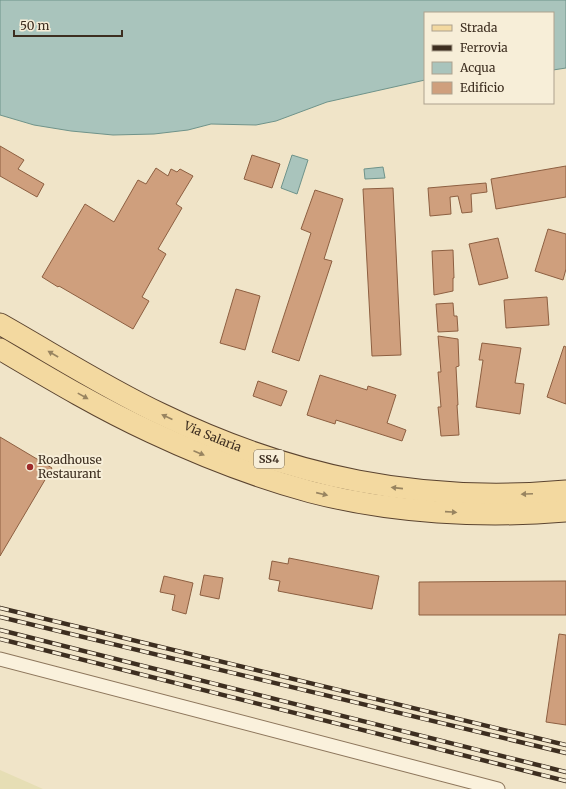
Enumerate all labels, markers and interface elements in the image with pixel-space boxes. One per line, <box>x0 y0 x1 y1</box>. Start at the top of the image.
scale bar <box>14 12 122 38</box>
legend <box>424 12 554 104</box>
text: 50 m <box>20 18 49 33</box>
text: Strada <box>460 20 498 35</box>
text: Ferrovia <box>460 40 508 55</box>
text: Acqua <box>459 60 496 75</box>
text: Edificio <box>460 80 504 95</box>
one-way arrow <box>47 351 59 358</box>
one-way arrow <box>77 392 89 399</box>
one-way arrow <box>161 414 173 420</box>
street label: Via Salaria <box>181 417 244 455</box>
road number: SS4 <box>254 450 284 468</box>
one-way arrow <box>194 451 206 457</box>
place label: Roadhouse Restaurant <box>38 452 102 481</box>
marker: Roadhouse Restaurant <box>25 462 35 472</box>
one-way arrow <box>391 484 403 491</box>
one-way arrow <box>521 490 533 497</box>
one-way arrow <box>316 492 329 498</box>
one-way arrow <box>445 508 457 515</box>

